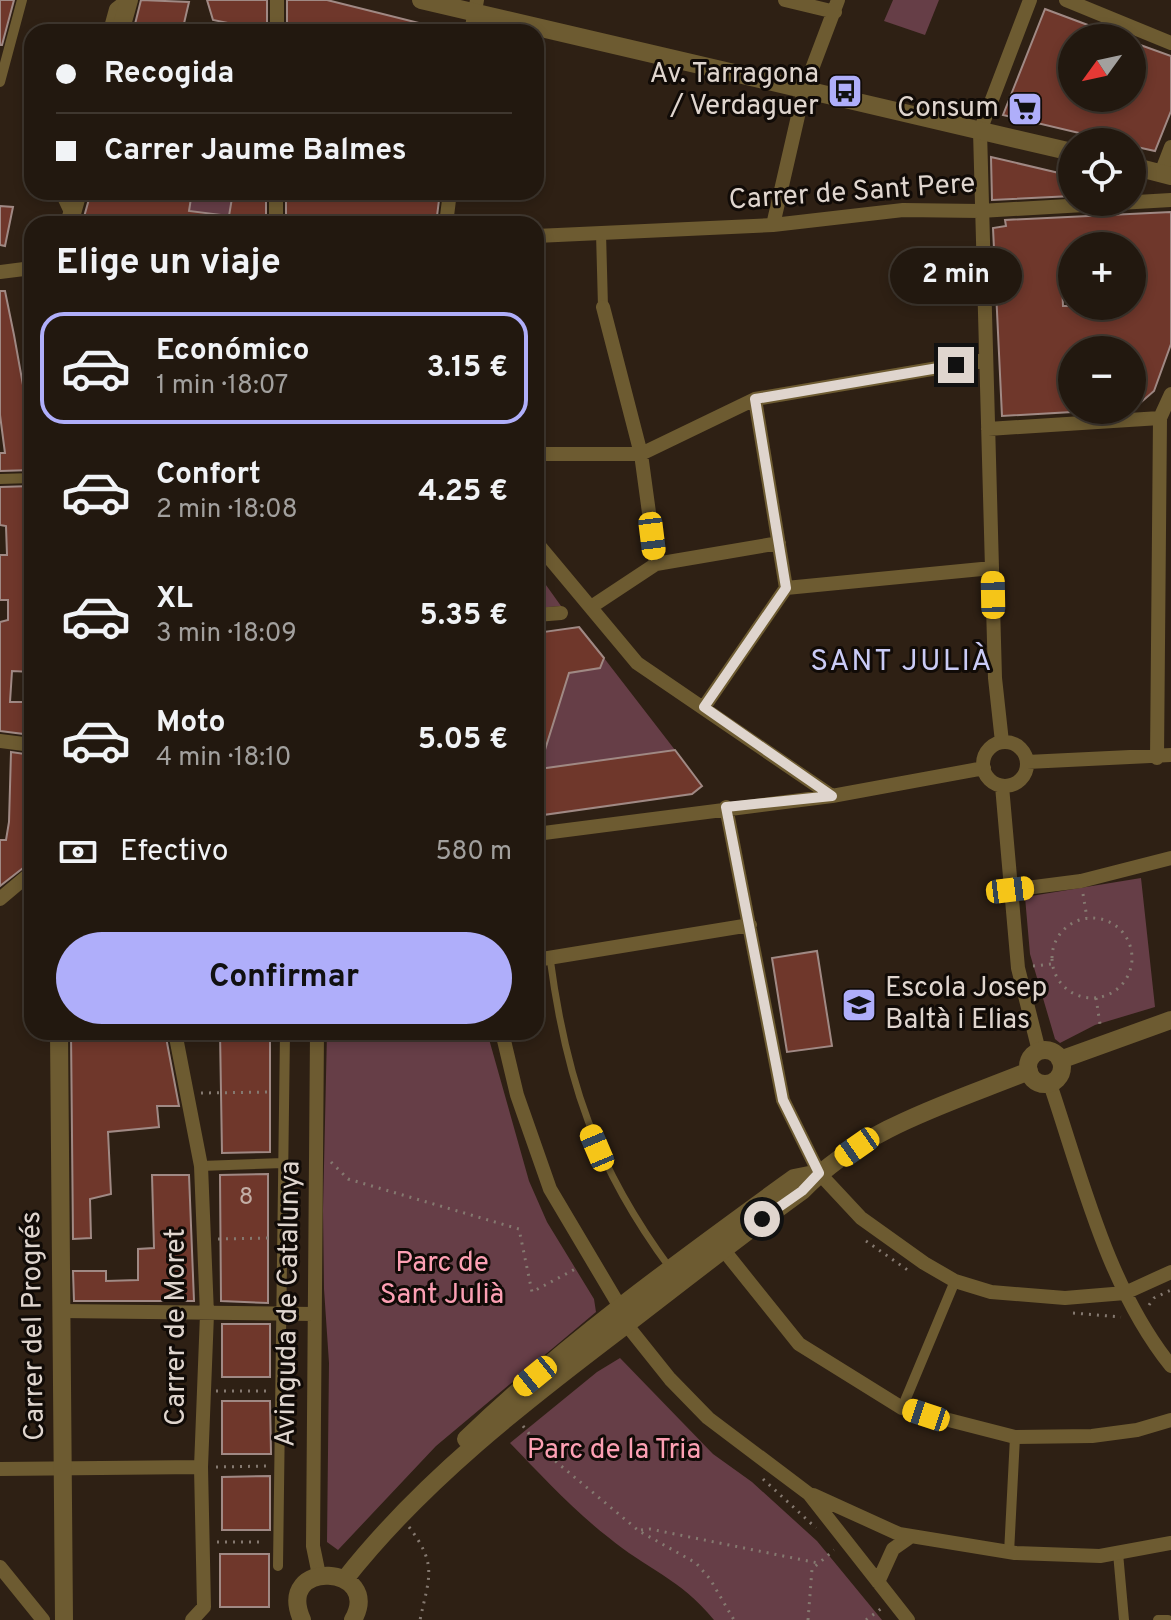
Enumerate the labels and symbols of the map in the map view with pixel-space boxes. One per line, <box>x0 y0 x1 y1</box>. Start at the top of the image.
north arrow <box>1058 24 1146 112</box>
place label: Av. Tarragona / Verdaguer <box>650 57 819 125</box>
bus stop icon: Av. Tarragona / Verdaguer <box>826 72 864 110</box>
supermarket icon: Consum <box>1006 90 1044 128</box>
place label: Consum <box>897 91 999 127</box>
street label: Carrer de Sant Pere <box>728 166 976 220</box>
callout: 2 min <box>890 249 1022 305</box>
route end <box>938 347 974 383</box>
car <box>637 511 667 561</box>
car <box>981 571 1005 619</box>
district label: SANT JULIÀ <box>810 642 994 681</box>
car <box>985 875 1035 905</box>
place label: Escola Josep Baltà i Elias <box>885 971 1047 1039</box>
school or university icon: Escola Josep Baltà i Elias <box>840 986 878 1024</box>
car <box>577 1121 617 1175</box>
car <box>830 1123 884 1171</box>
street label: Avinguda de Catalunya <box>269 1160 309 1448</box>
house number: 8 <box>239 1183 253 1213</box>
route start <box>744 1201 780 1237</box>
street label: Carrer del Progrés <box>14 1211 54 1441</box>
street label: Carrer de Moret <box>159 1228 195 1426</box>
park label: Parc de Sant Julià <box>380 1246 504 1314</box>
car <box>509 1352 561 1400</box>
car <box>899 1396 953 1434</box>
park label: Parc de la Tria <box>527 1433 701 1469</box>

